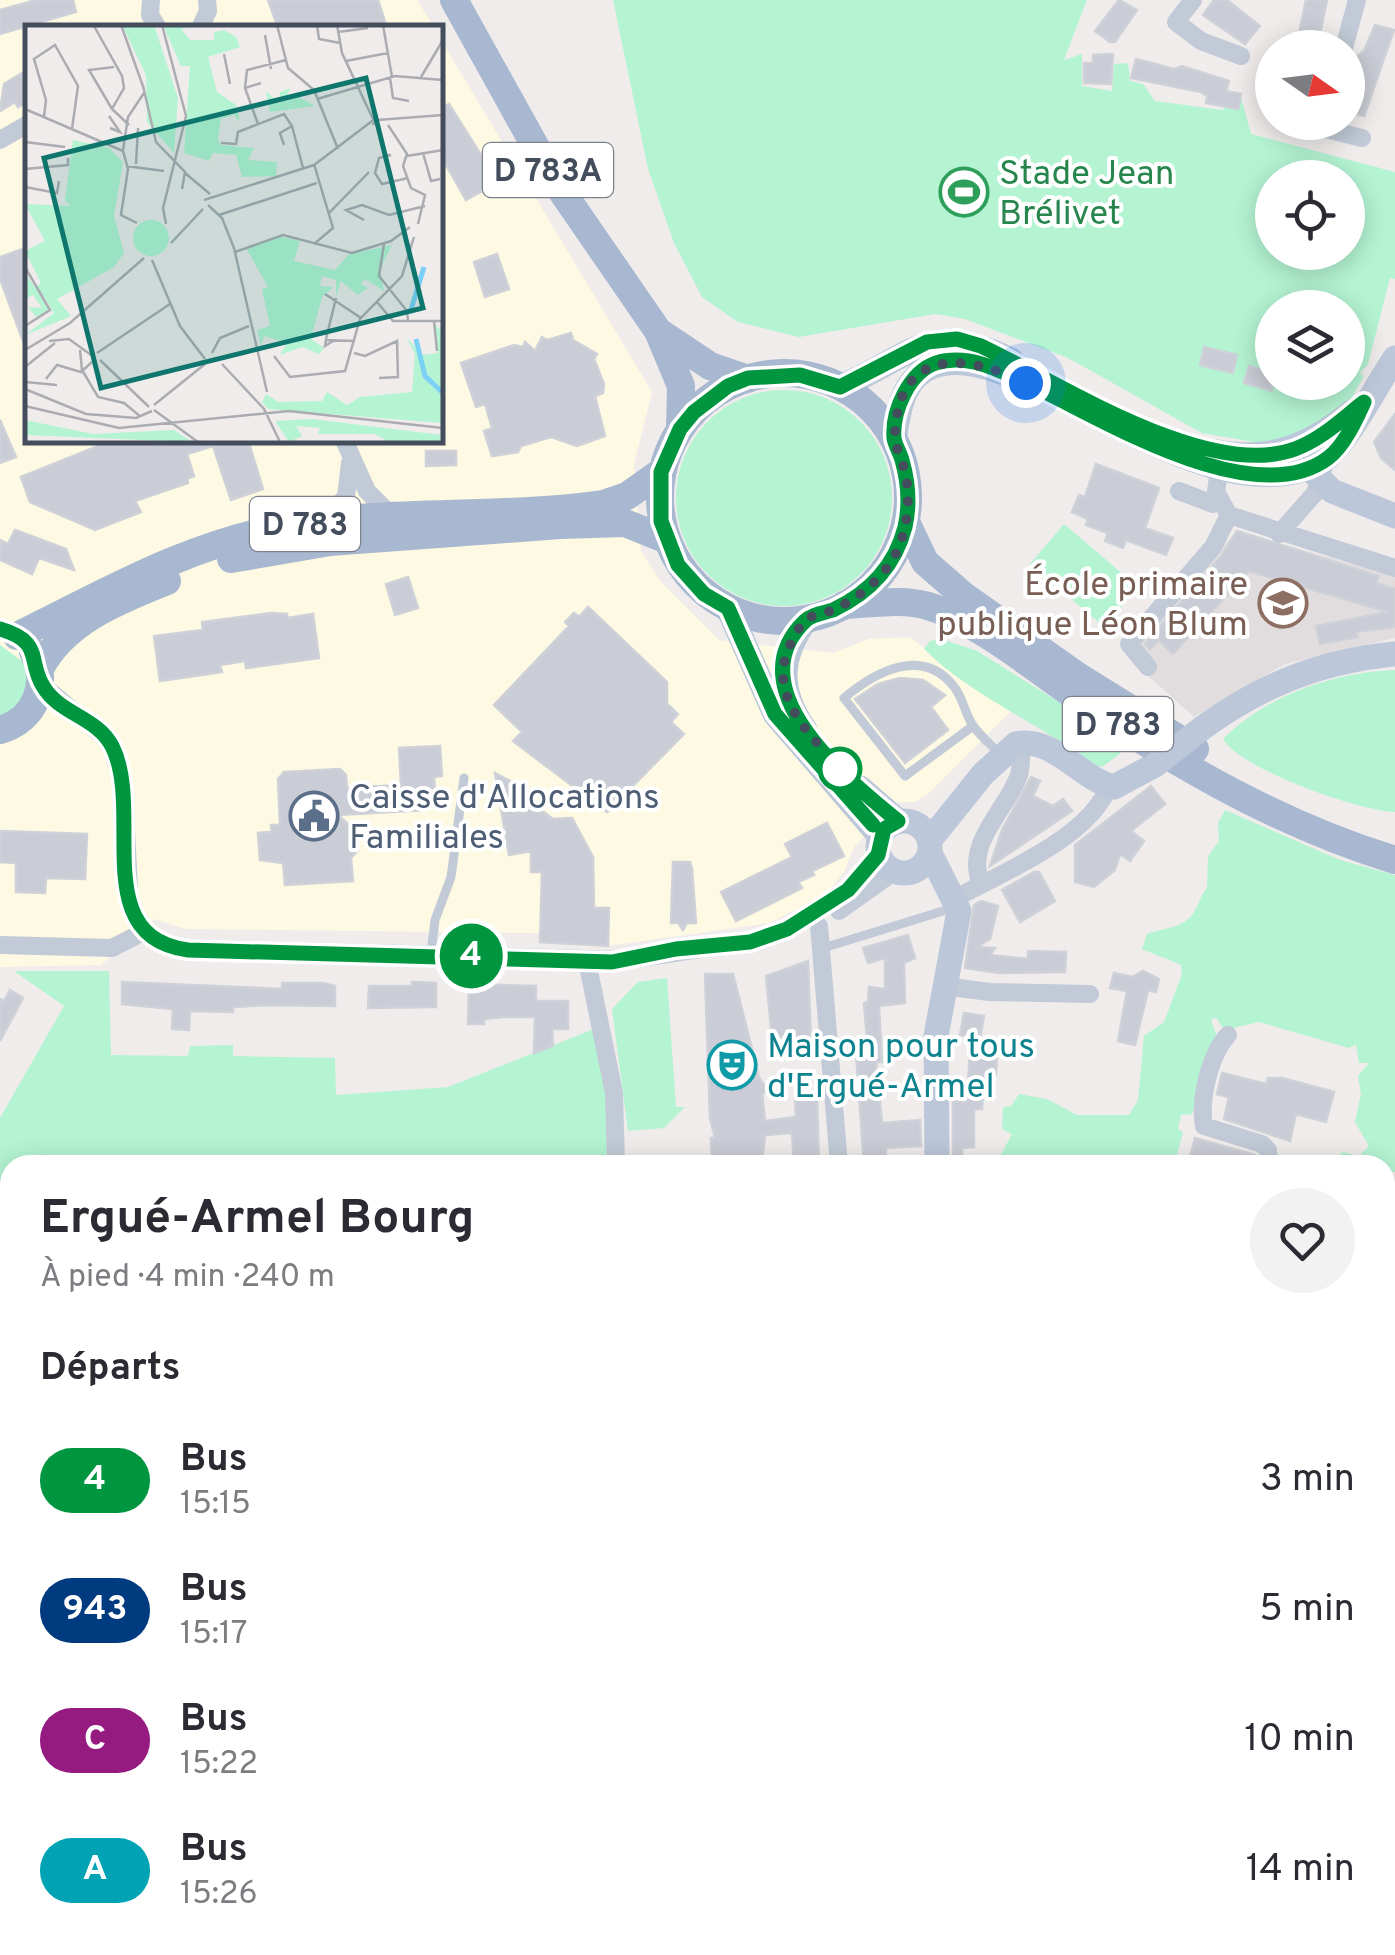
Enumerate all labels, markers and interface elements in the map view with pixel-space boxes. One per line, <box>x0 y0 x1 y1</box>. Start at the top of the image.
inset map <box>25 25 442 442</box>
north arrow <box>1255 30 1365 140</box>
map controls <box>1255 30 1365 400</box>
road number: D 783A <box>483 143 613 197</box>
place label: Stade Jean Brélivet <box>999 153 1175 237</box>
button: locate <box>1255 160 1365 270</box>
sports icon: Stade Jean Brélivet <box>938 166 990 218</box>
button: layers <box>1255 290 1365 400</box>
your location <box>1001 358 1051 408</box>
road number: D 783 <box>250 497 360 551</box>
place label: École primaire publique Léon Blum <box>937 563 1248 648</box>
school or university icon: École primaire publique Léon Blum <box>1257 577 1309 629</box>
road number: D 783 <box>1063 697 1173 751</box>
unlabelled marker <box>819 748 861 790</box>
place label: Caisse d'Allocations Familiales <box>349 777 660 861</box>
public building icon: Caisse d'Allocations Familiales <box>288 790 340 842</box>
line badge: 4 <box>438 924 504 988</box>
text: 4 <box>460 934 482 978</box>
place label: Maison pour tous d'Ergué-Armel <box>767 1026 1035 1110</box>
theatre icon: Maison pour tous d'Ergué-Armel <box>706 1039 758 1091</box>
button: heart <box>1250 1188 1355 1293</box>
text: Ergué-Armel Bourg <box>40 1190 474 1250</box>
text: À pied · 4 min · 240 m <box>40 1258 335 1298</box>
text: Départs <box>40 1345 180 1394</box>
text: Bus <box>180 1436 247 1485</box>
text: 3 min <box>1260 1456 1355 1505</box>
text: 4 <box>84 1458 106 1502</box>
text: 15:15 <box>180 1485 251 1525</box>
text: Bus <box>180 1566 247 1615</box>
text: 5 min <box>1259 1586 1355 1635</box>
text: 943 <box>63 1588 127 1632</box>
text: 15:17 <box>180 1615 248 1655</box>
text: Bus <box>180 1696 247 1745</box>
text: 10 min <box>1244 1716 1355 1765</box>
text: C <box>84 1718 106 1762</box>
text: 15:22 <box>180 1745 258 1785</box>
text: Bus <box>180 1826 247 1875</box>
text: 14 min <box>1246 1846 1355 1895</box>
text: A <box>82 1848 108 1892</box>
text: 15:26 <box>180 1875 258 1915</box>

